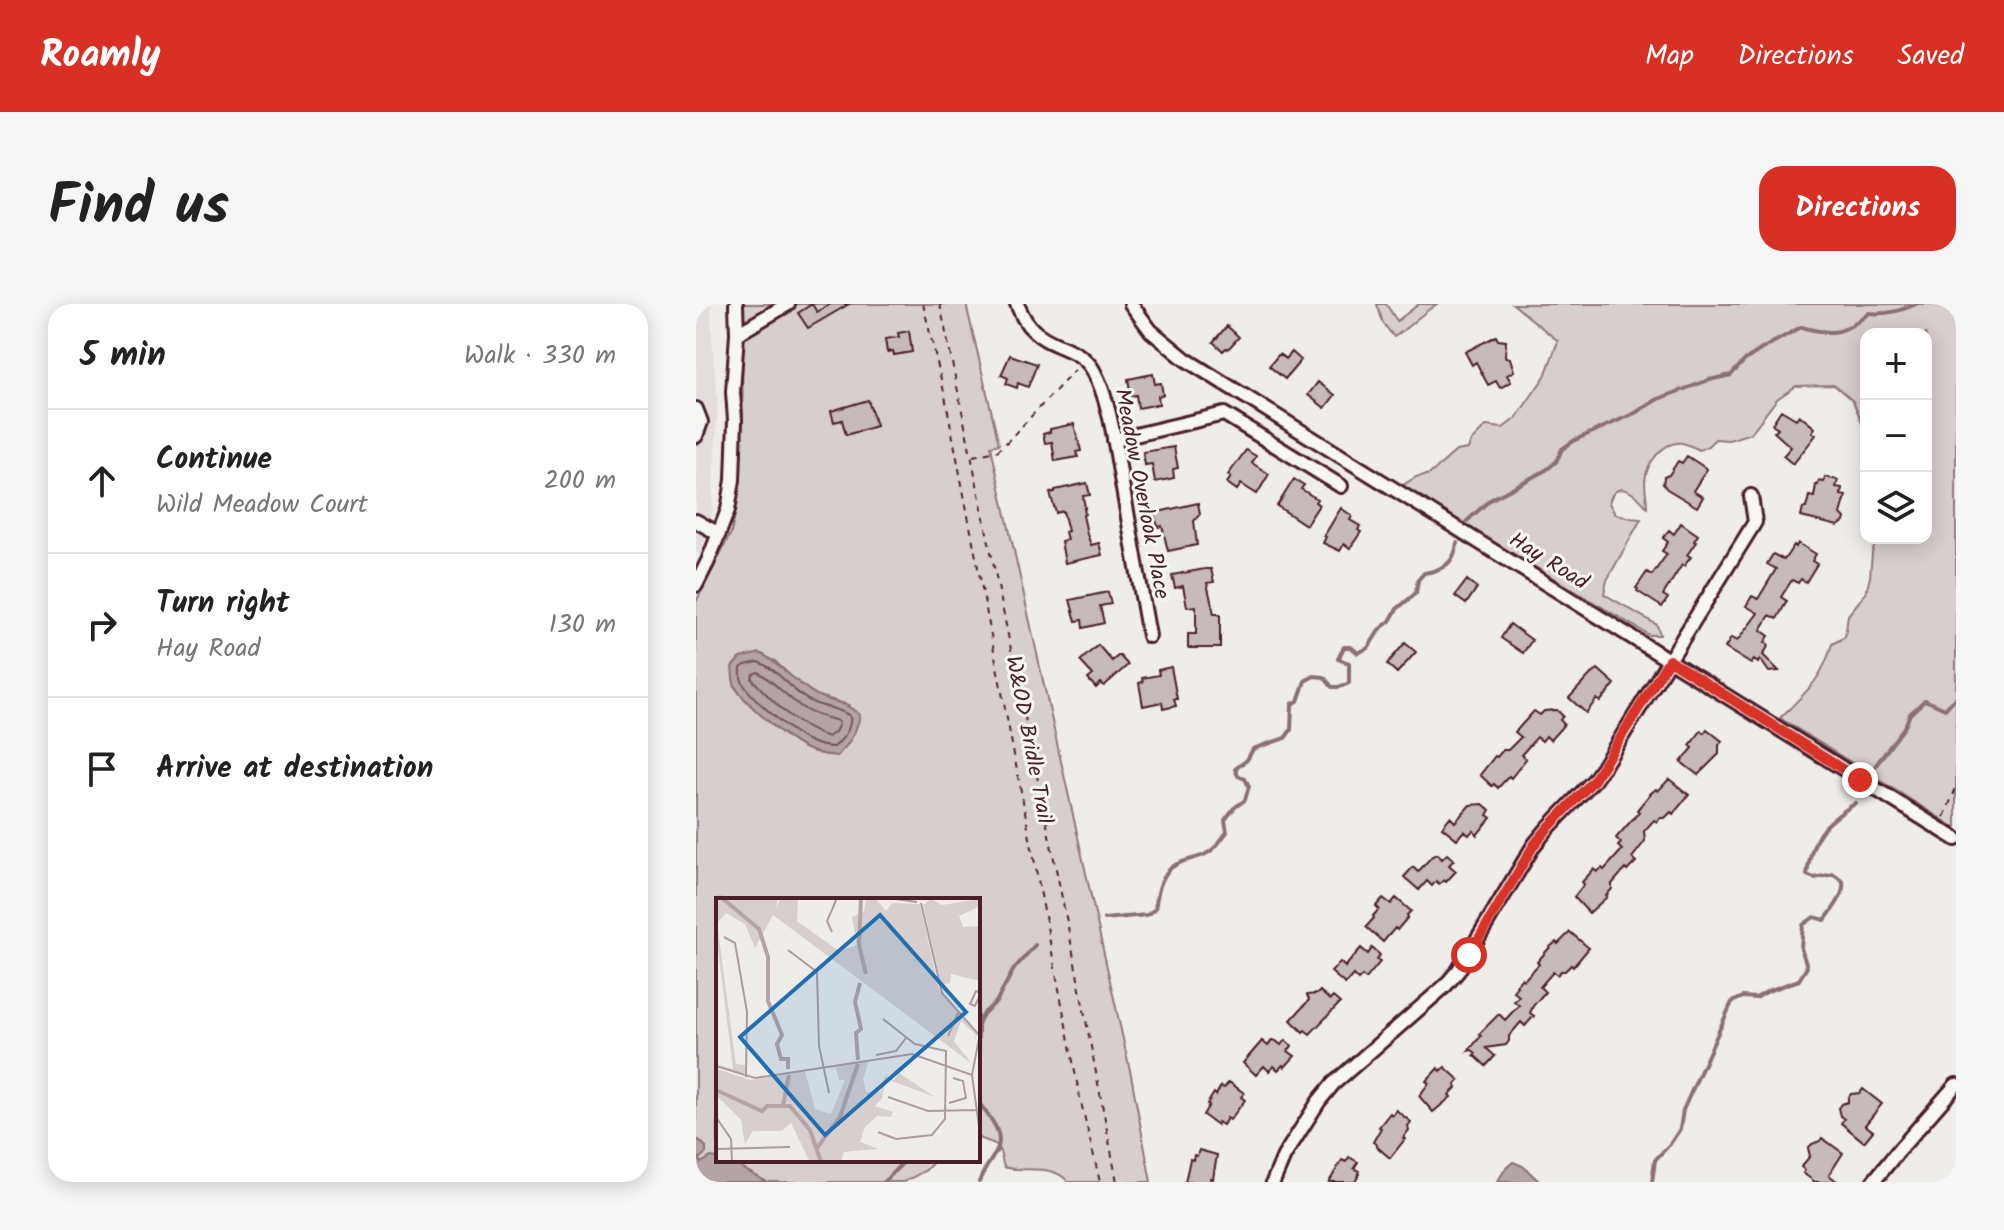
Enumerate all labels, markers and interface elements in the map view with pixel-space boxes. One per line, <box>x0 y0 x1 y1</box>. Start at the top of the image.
text: Roamly <box>40 26 161 86</box>
text: Map <box>1645 34 1694 79</box>
text: Directions <box>1738 34 1854 79</box>
text: Saved <box>1898 34 1964 79</box>
text: Find us <box>48 163 229 253</box>
button: Directions <box>1759 166 1956 251</box>
map controls <box>1860 328 1932 544</box>
button: + <box>1860 328 1932 400</box>
text: 5 min <box>80 329 166 383</box>
text: Walk · 330 m <box>464 335 616 377</box>
street label: Meadow Overlook Place <box>1103 386 1179 602</box>
button: − <box>1860 400 1932 472</box>
text: Continue <box>156 436 272 484</box>
icon: ahead <box>80 459 124 503</box>
text: 200 m <box>544 460 616 502</box>
button: layers <box>1860 472 1932 544</box>
text: Wild Meadow Court <box>156 484 368 526</box>
street label: Hay Road <box>1501 524 1596 601</box>
text: Turn right <box>156 580 289 628</box>
icon: right <box>80 603 124 647</box>
text: 130 m <box>549 604 616 646</box>
text: Hay Road <box>156 628 260 670</box>
street label: W&OD Bridle Trail <box>995 653 1062 828</box>
text: Arrive at destination <box>156 745 433 793</box>
icon: arrive <box>80 747 124 791</box>
route end <box>1842 762 1878 798</box>
inset map <box>716 898 980 1162</box>
route start <box>1451 937 1487 973</box>

